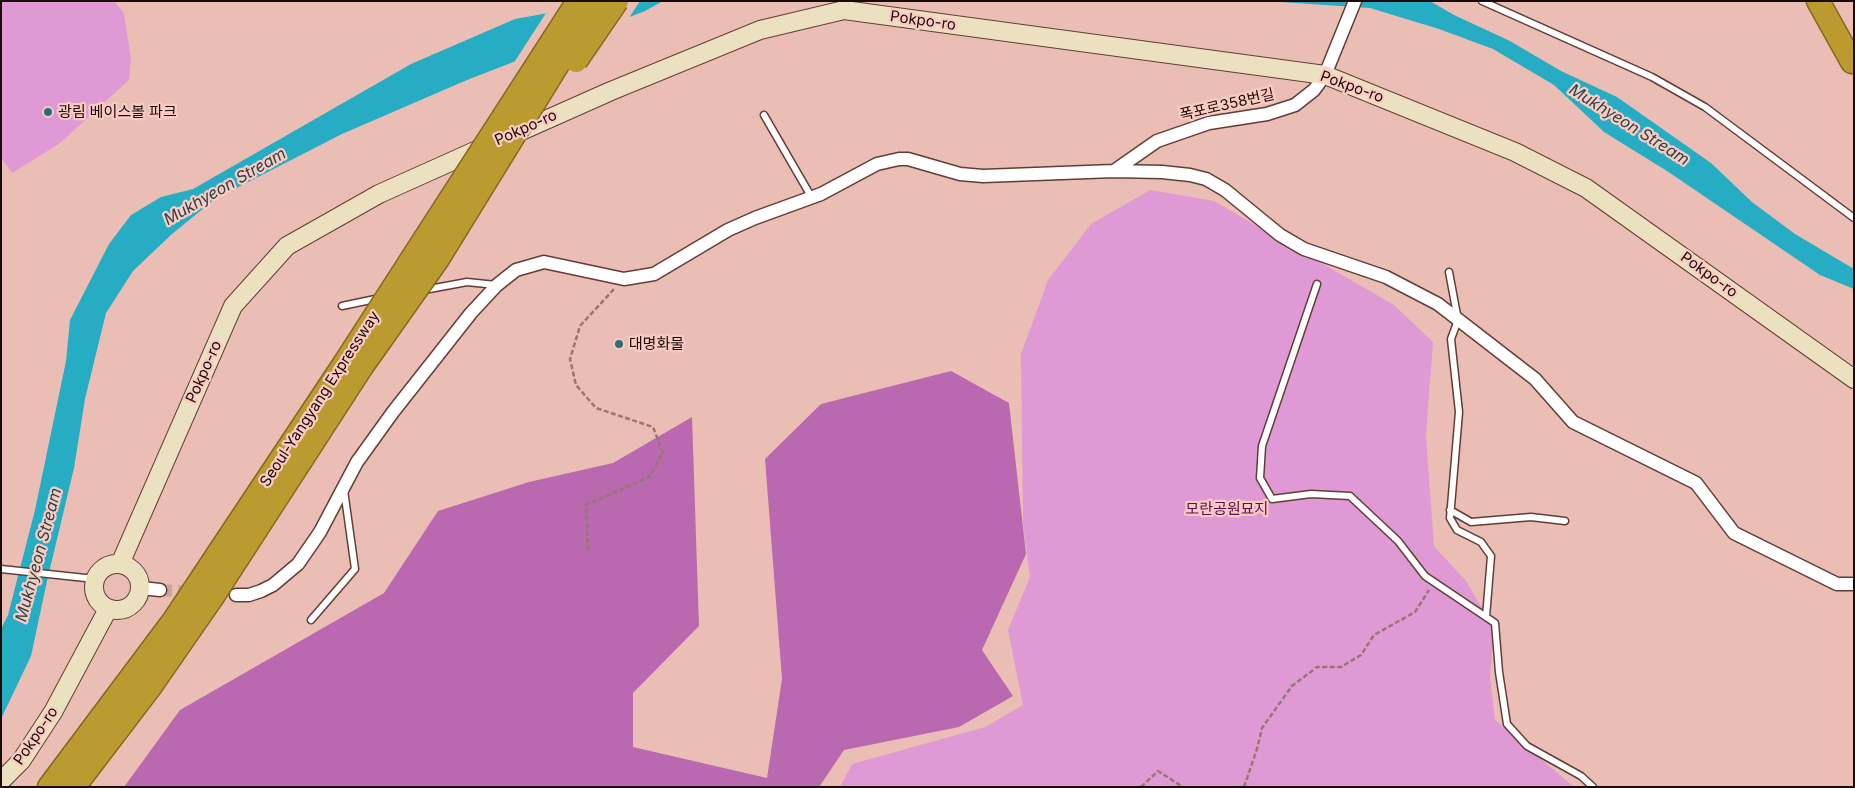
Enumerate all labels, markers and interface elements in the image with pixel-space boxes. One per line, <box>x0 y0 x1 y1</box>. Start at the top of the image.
street label: Pokpo-ro <box>889 7 957 35</box>
street label: Pokpo-ro <box>1318 67 1386 107</box>
water label: Mukhyeon Stream <box>1566 80 1692 170</box>
street label: 폭포로358번길 <box>1178 85 1276 125</box>
place label: 광림 베이스볼 파크 <box>58 103 177 121</box>
marker: 광림 베이스볼 파크 <box>42 106 54 118</box>
street label: Pokpo-ro <box>492 106 560 150</box>
water label: Mukhyeon Stream <box>161 144 289 230</box>
street label: Pokpo-ro <box>1677 248 1741 302</box>
street label: Seoul-Yangyang Expressway <box>256 308 384 490</box>
place label: 대명화물 <box>629 335 684 353</box>
street label: Pokpo-ro <box>182 338 226 406</box>
marker: 대명화물 <box>613 338 625 350</box>
water label: Mukhyeon Stream <box>12 486 66 624</box>
park label: 모란공원묘지 <box>1186 500 1268 518</box>
street label: Pokpo-ro <box>10 704 62 768</box>

